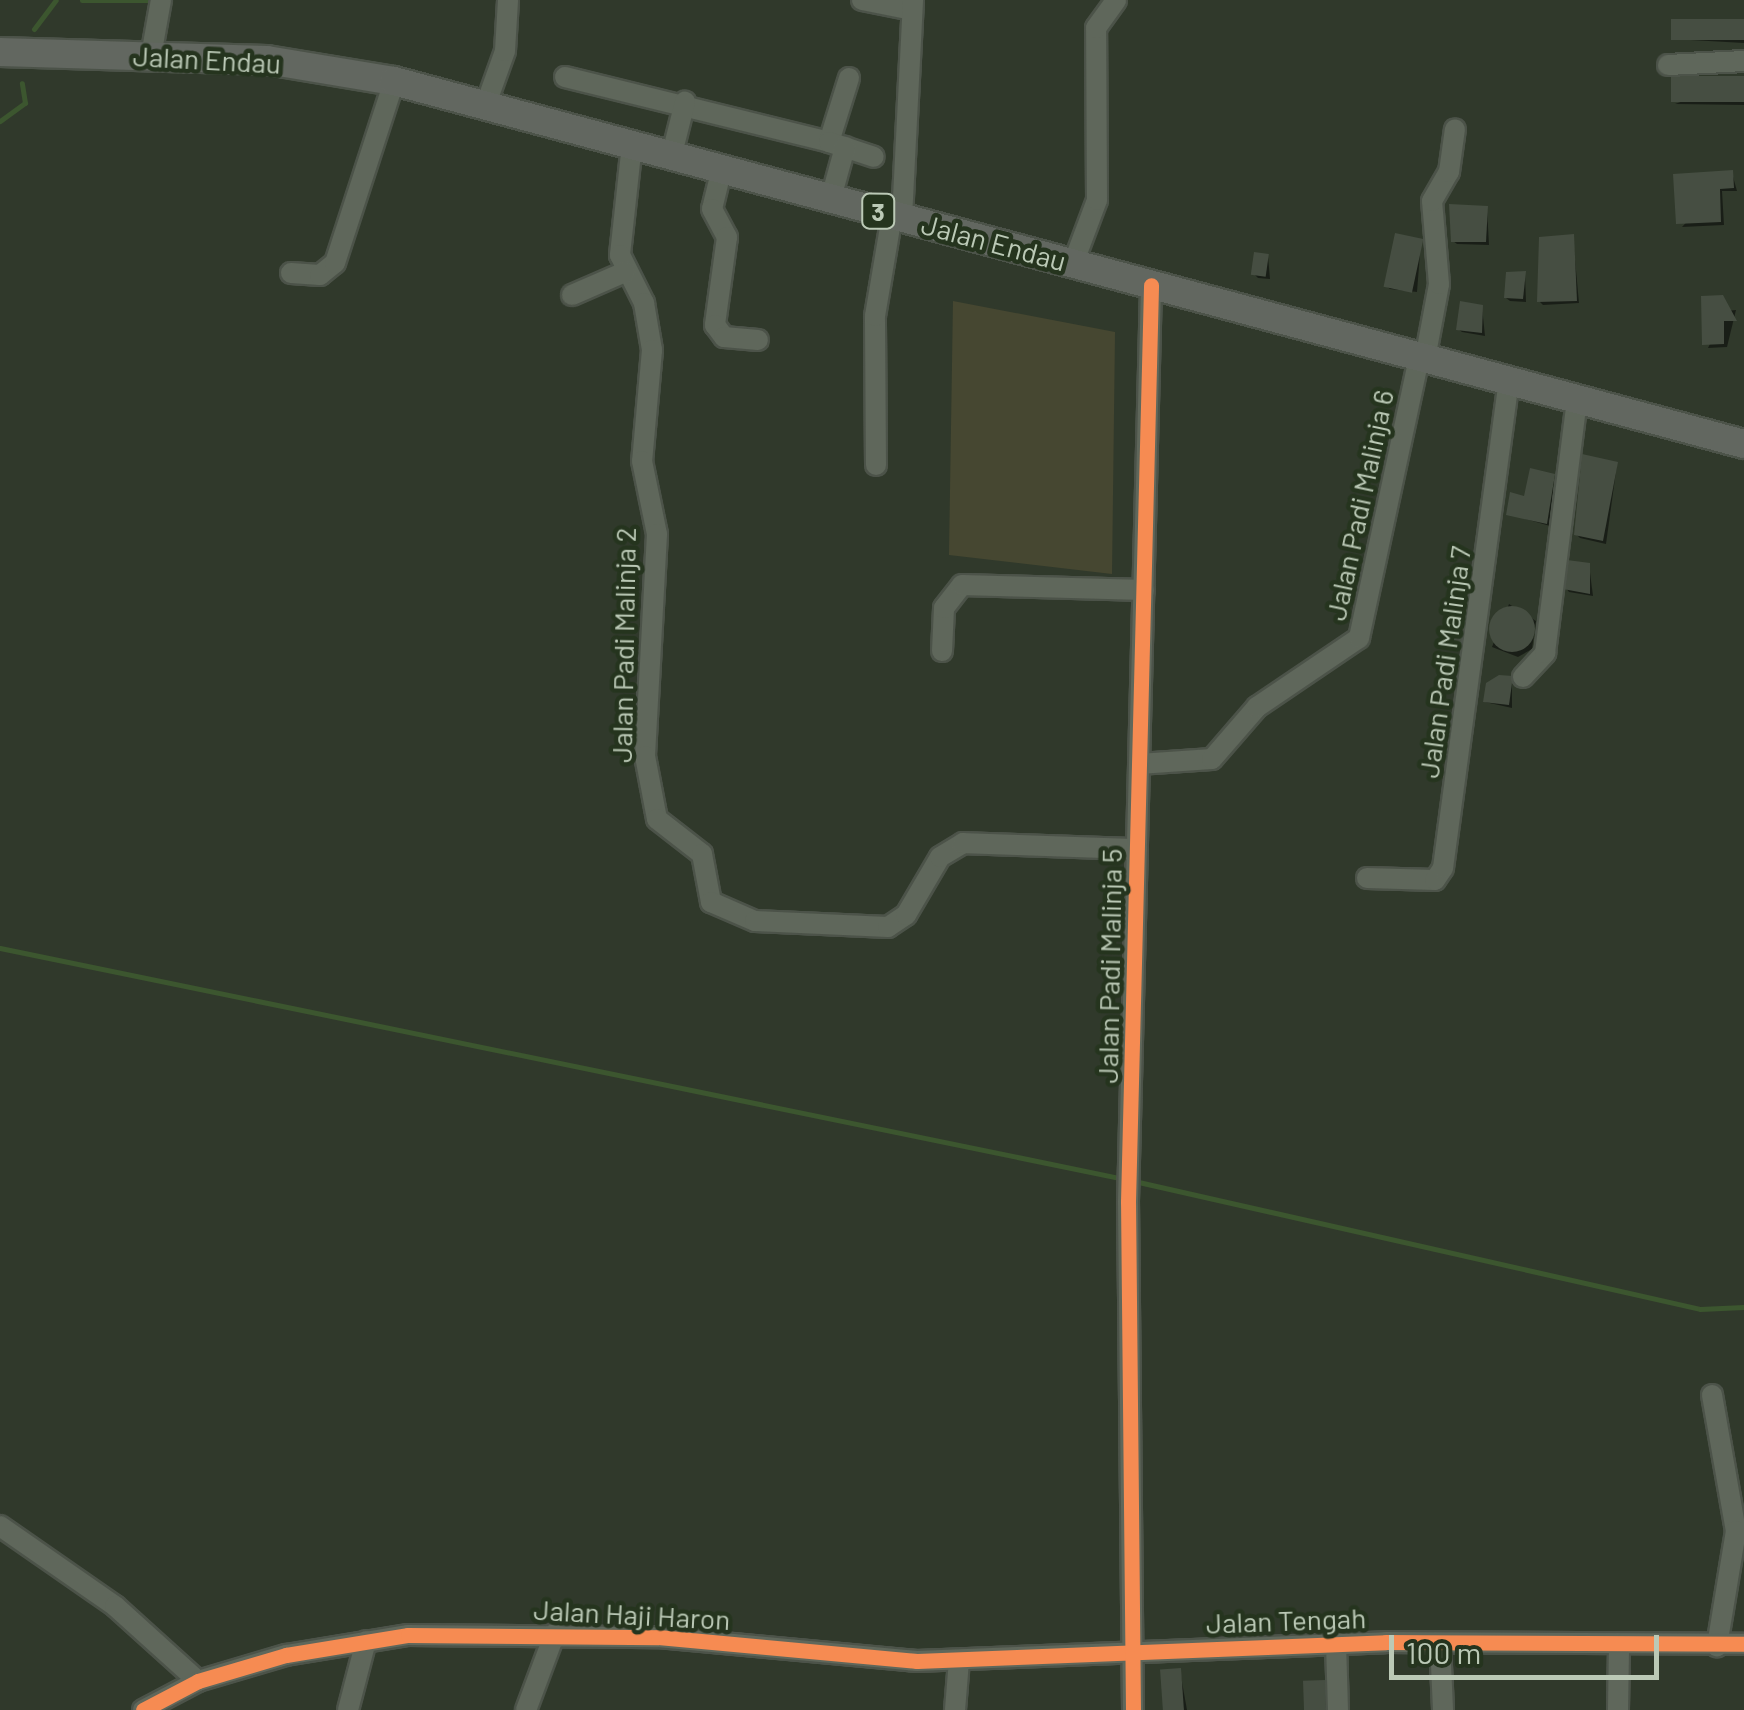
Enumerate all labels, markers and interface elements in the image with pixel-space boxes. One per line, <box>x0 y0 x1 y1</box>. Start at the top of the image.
street label: Jalan Endau <box>132 38 282 80</box>
road number: 3 <box>860 191 896 231</box>
street label: Jalan Endau <box>918 207 1070 277</box>
street label: Jalan Padi Malinja 6 <box>1318 387 1400 623</box>
street label: Jalan Padi Malinja 2 <box>604 527 642 763</box>
street label: Jalan Padi Malinja 7 <box>1411 544 1477 780</box>
street label: Jalan Padi Malinja 5 <box>1090 848 1128 1084</box>
street label: Jalan Haji Haron <box>533 1592 731 1636</box>
street label: Jalan Tengah <box>1205 1600 1367 1640</box>
scale bar <box>1394 1615 1664 1677</box>
text: 100 m <box>1406 1634 1481 1670</box>

